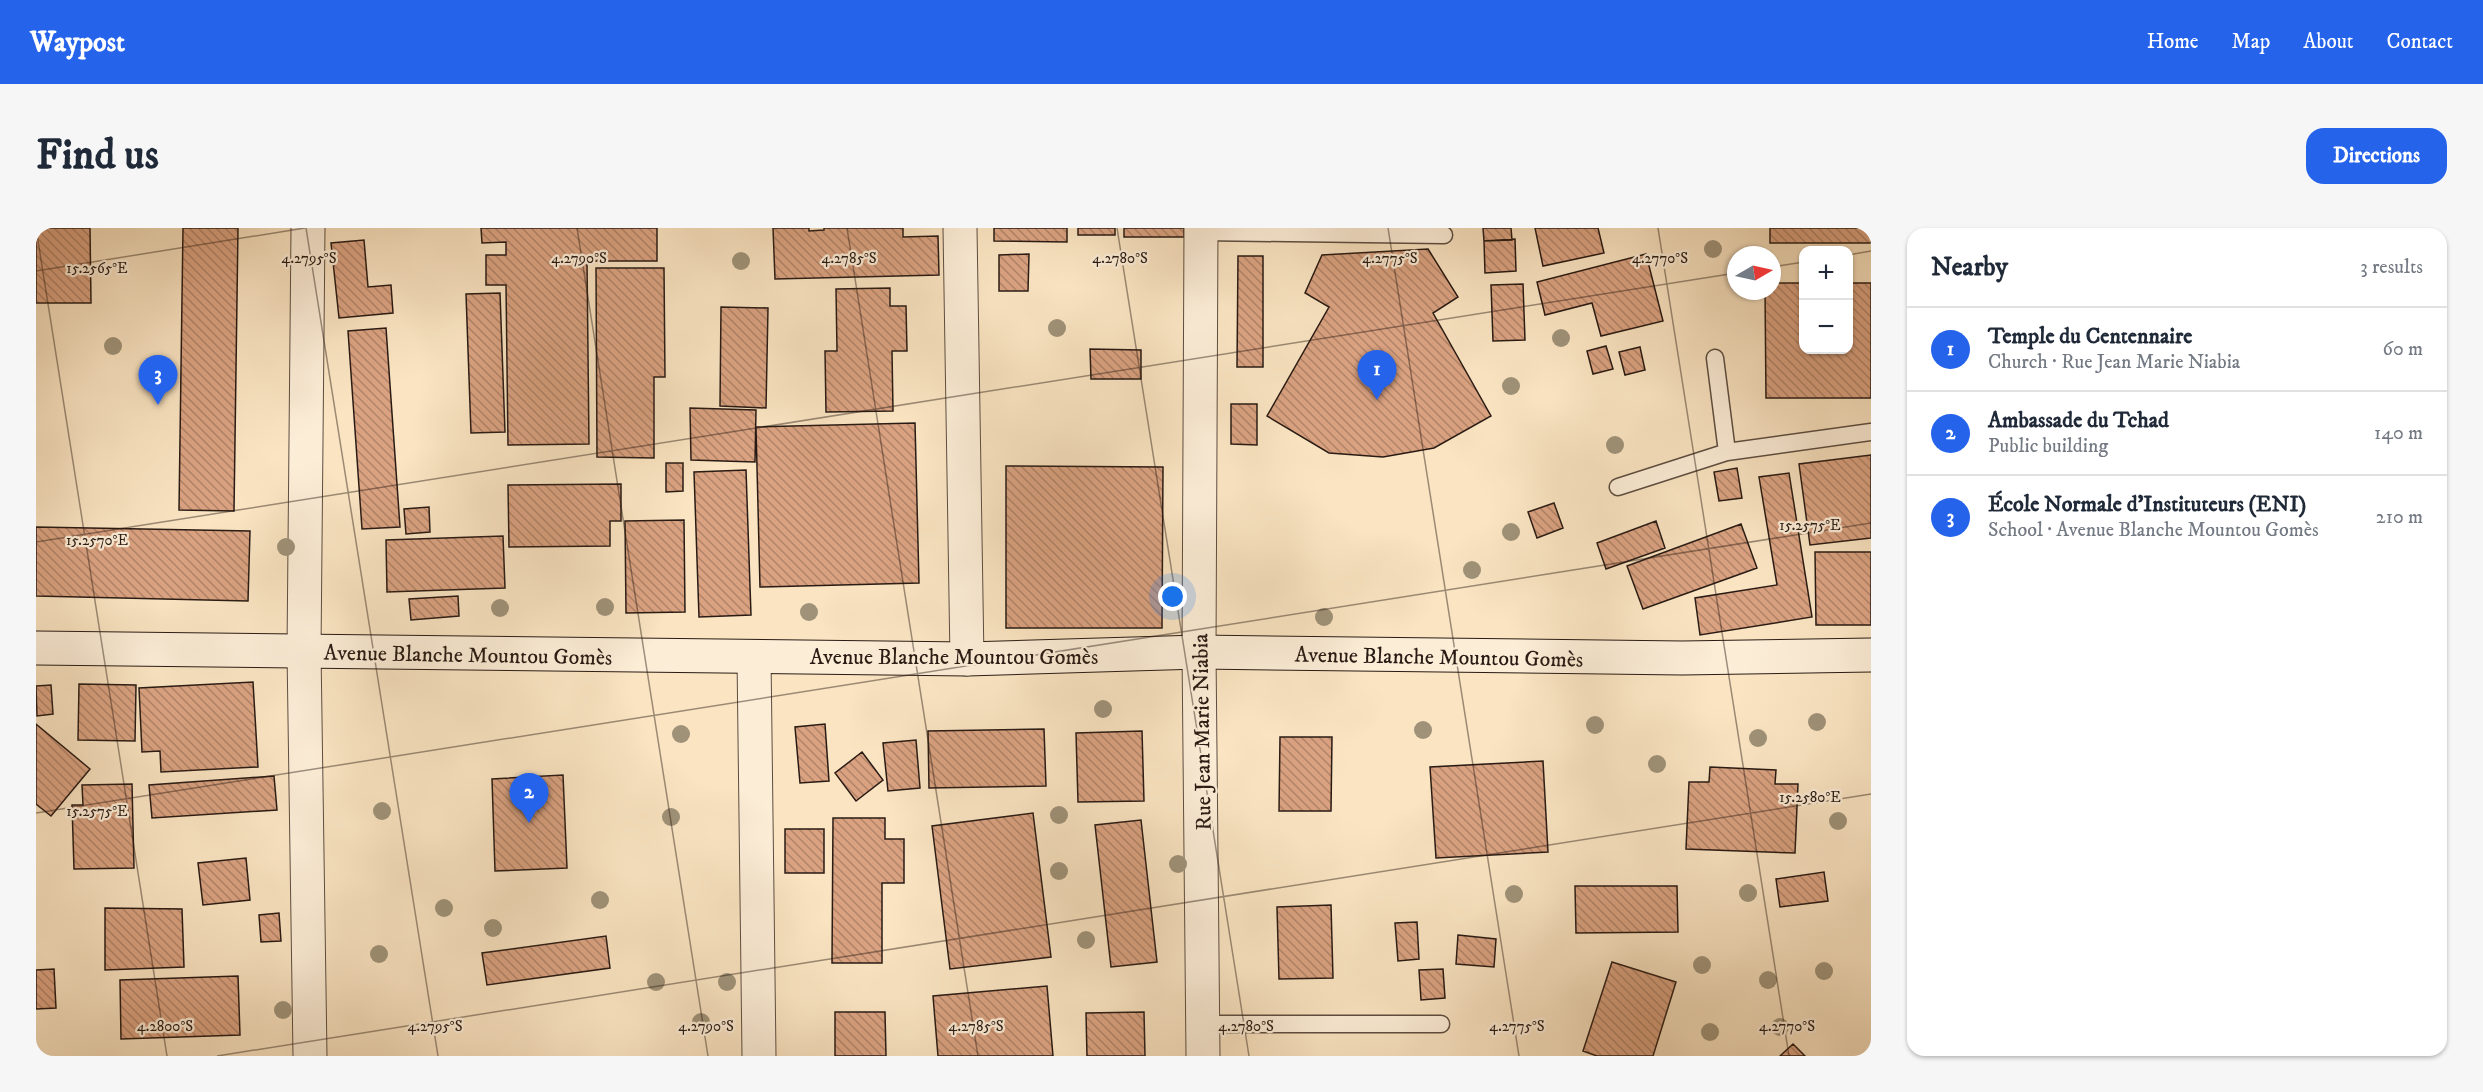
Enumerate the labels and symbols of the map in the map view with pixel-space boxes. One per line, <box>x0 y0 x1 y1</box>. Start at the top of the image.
north arrow <box>1727 246 1781 300</box>
text: 4.2795°S <box>281 249 337 268</box>
text: 4.2790°S <box>551 249 607 268</box>
text: 4.2785°S <box>821 249 877 268</box>
text: 4.2780°S <box>1092 249 1148 268</box>
text: 4.2775°S <box>1362 249 1418 268</box>
text: 4.2770°S <box>1632 249 1688 268</box>
text: 15.2565°E <box>66 259 128 278</box>
pin: 1 <box>1358 350 1396 400</box>
pin: 3 <box>138 356 178 405</box>
text: 15.2575°E <box>1779 516 1841 535</box>
text: 15.2570°E <box>66 531 128 550</box>
your location <box>1158 582 1187 611</box>
street label: Rue Jean Marie Niabia <box>1187 633 1218 831</box>
street label: Avenue Blanche Mountou Gomès <box>323 639 613 672</box>
street label: Avenue Blanche Mountou Gomès <box>1294 641 1584 674</box>
street label: Avenue Blanche Mountou Gomès <box>810 644 1098 671</box>
pin: 2 <box>510 774 548 823</box>
text: 15.2580°E <box>1779 788 1841 807</box>
text: 15.2575°E <box>66 802 128 821</box>
text: 4.2800°S <box>137 1017 193 1036</box>
text: 4.2795°S <box>407 1017 463 1036</box>
text: 4.2790°S <box>678 1017 734 1036</box>
text: 4.2785°S <box>948 1017 1004 1036</box>
text: 4.2780°S <box>1218 1017 1274 1036</box>
text: 4.2775°S <box>1489 1017 1545 1036</box>
text: 4.2770°S <box>1759 1017 1815 1036</box>

